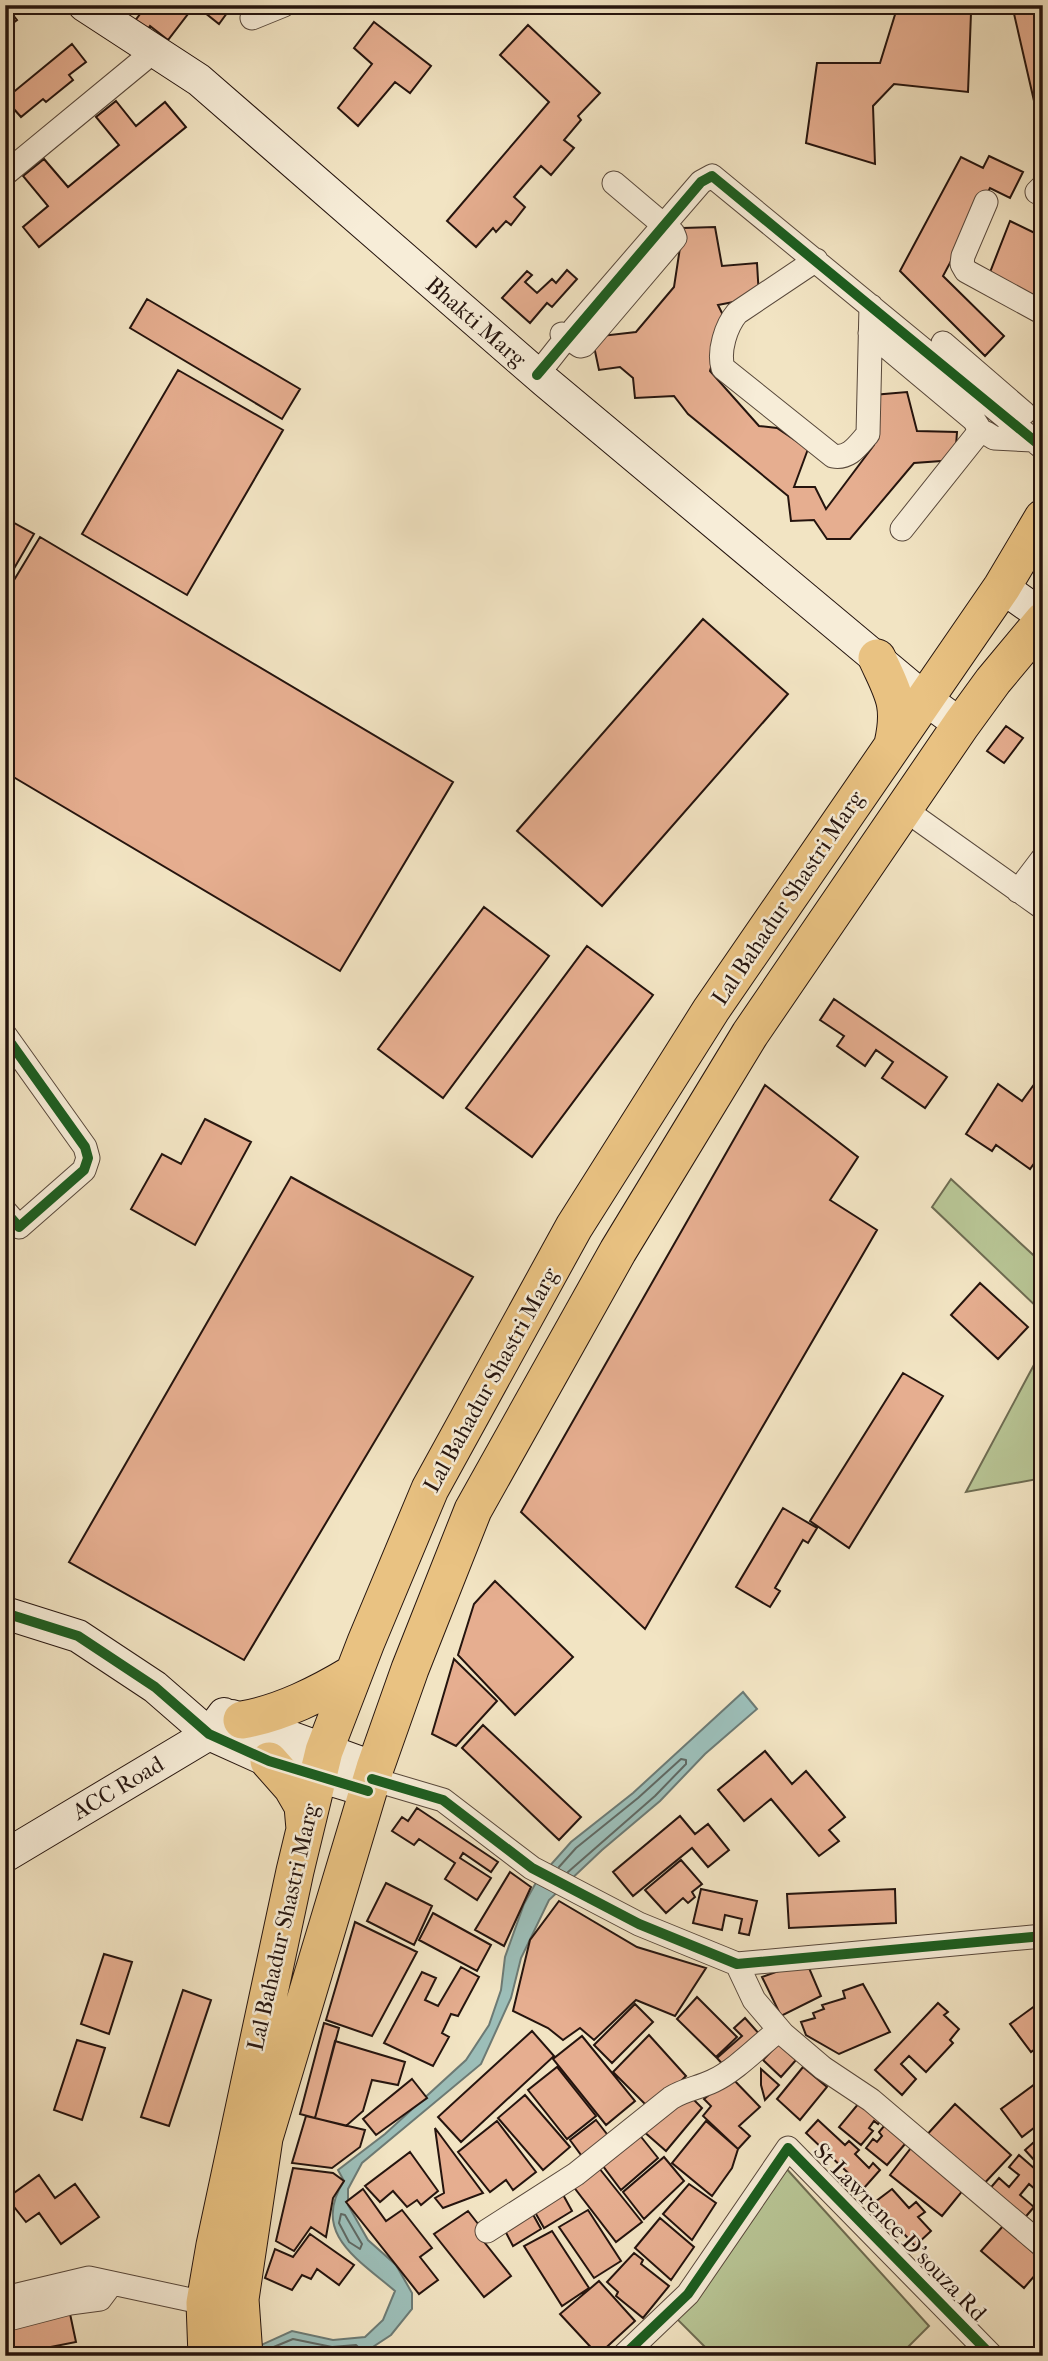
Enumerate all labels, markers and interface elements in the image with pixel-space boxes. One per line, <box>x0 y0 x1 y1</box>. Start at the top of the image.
street label: Bhakti Marg <box>420 271 532 373</box>
street label: Lal Bahadur Shastri Marg <box>706 785 870 1010</box>
street label: Lal Bahadur Shastri Marg <box>418 1262 564 1497</box>
street label: ACC Road <box>67 1750 169 1826</box>
street label: Lal Bahadur Shastri Marg <box>241 1800 325 2053</box>
street label: St Lawrence D'souza Rd <box>808 2137 992 2327</box>

